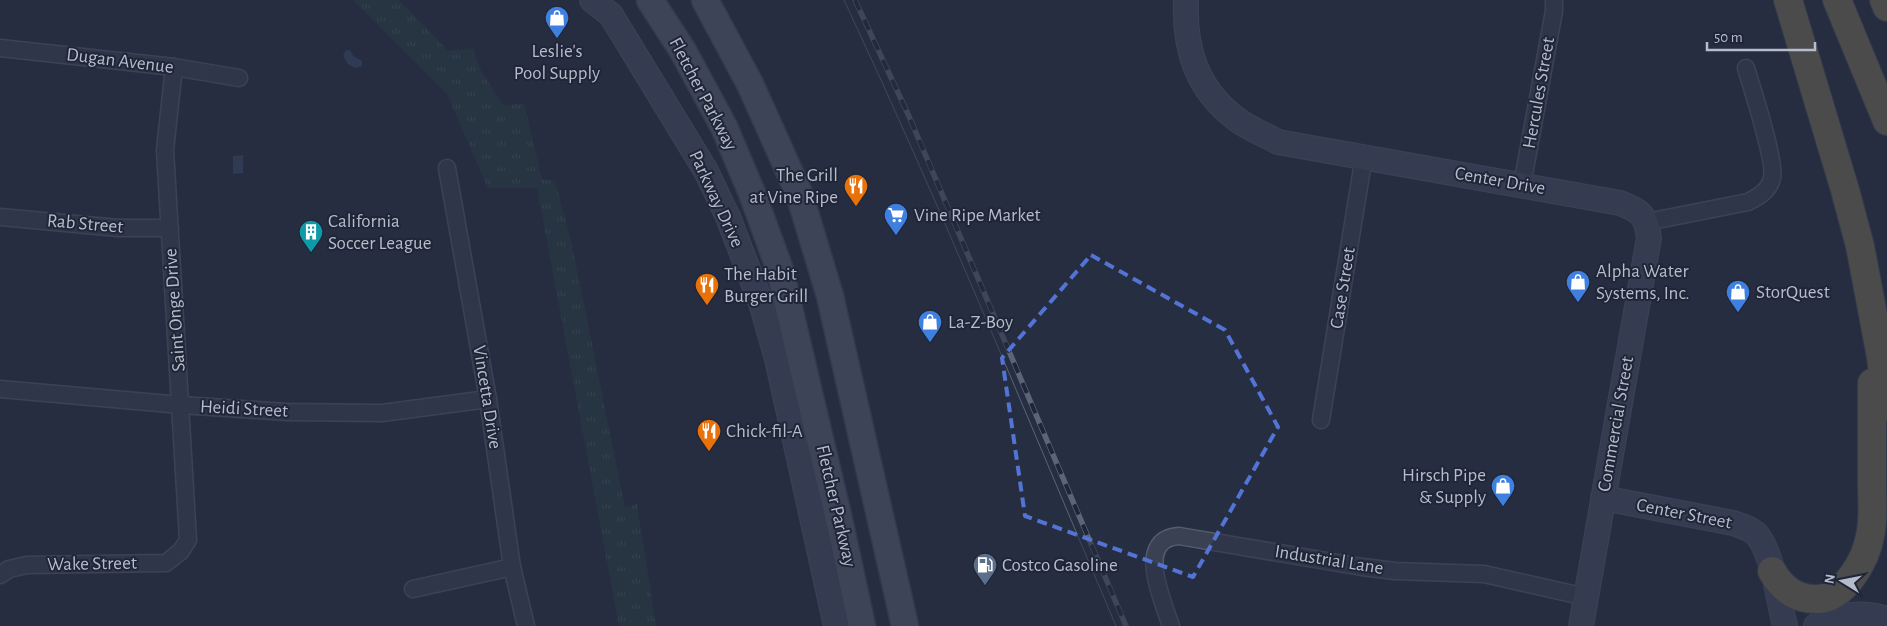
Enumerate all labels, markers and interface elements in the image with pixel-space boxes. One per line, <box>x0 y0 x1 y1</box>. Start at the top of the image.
shop icon: Leslie's Pool Supply <box>544 5 570 39</box>
scale bar <box>1707 20 1814 52</box>
text: 50 m <box>1714 30 1743 45</box>
street label: Fletcher Parkway <box>665 35 741 153</box>
street label: Hercules Street <box>1520 36 1558 150</box>
place label: Leslie's Pool Supply <box>514 42 600 83</box>
street label: Dugan Avenue <box>65 45 175 77</box>
street label: Parkway Drive <box>685 148 747 250</box>
street label: Center Drive <box>1453 164 1547 198</box>
place label: The Grill at Vine Ripe <box>749 166 838 207</box>
restaurant icon: The Grill at Vine Ripe <box>843 173 869 207</box>
supermarket icon: Vine Ripe Market <box>883 202 909 236</box>
place label: Vine Ripe Market <box>914 206 1040 225</box>
street label: Rab Street <box>46 211 124 237</box>
place label: California Soccer League <box>328 212 431 253</box>
building icon: California Soccer League <box>298 219 324 253</box>
street label: Case Street <box>1327 246 1359 330</box>
street label: Saint Onge Drive <box>161 248 189 372</box>
place label: Alpha Water Systems, Inc. <box>1596 262 1689 303</box>
place label: The Habit Burger Grill <box>724 265 808 306</box>
shop icon: Alpha Water Systems, Inc. <box>1565 269 1591 303</box>
restaurant icon: The Habit Burger Grill <box>694 272 720 306</box>
shop icon: StorQuest <box>1725 279 1751 313</box>
place label: StorQuest <box>1756 283 1830 302</box>
shop icon: La-Z-Boy <box>917 309 943 343</box>
place label: La-Z-Boy <box>948 313 1013 332</box>
street label: Vincetta Drive <box>469 344 505 450</box>
street label: Commercial Street <box>1595 355 1637 493</box>
street label: Heidi Street <box>199 397 289 421</box>
restaurant icon: Chick-fil-A <box>696 418 722 452</box>
place label: Chick-fil-A <box>726 422 803 441</box>
street label: Fletcher Parkway <box>813 443 859 569</box>
place label: Hirsch Pipe & Supply <box>1402 466 1486 507</box>
shop icon: Hirsch Pipe & Supply <box>1490 473 1516 507</box>
street label: Center Street <box>1635 495 1733 533</box>
street label: Industrial Lane <box>1273 542 1385 578</box>
fuel station icon: Costco Gasoline <box>972 552 998 586</box>
street label: Wake Street <box>47 554 137 574</box>
place label: Costco Gasoline <box>1002 556 1118 575</box>
north arrow <box>1817 556 1867 606</box>
text: N <box>1822 573 1838 585</box>

